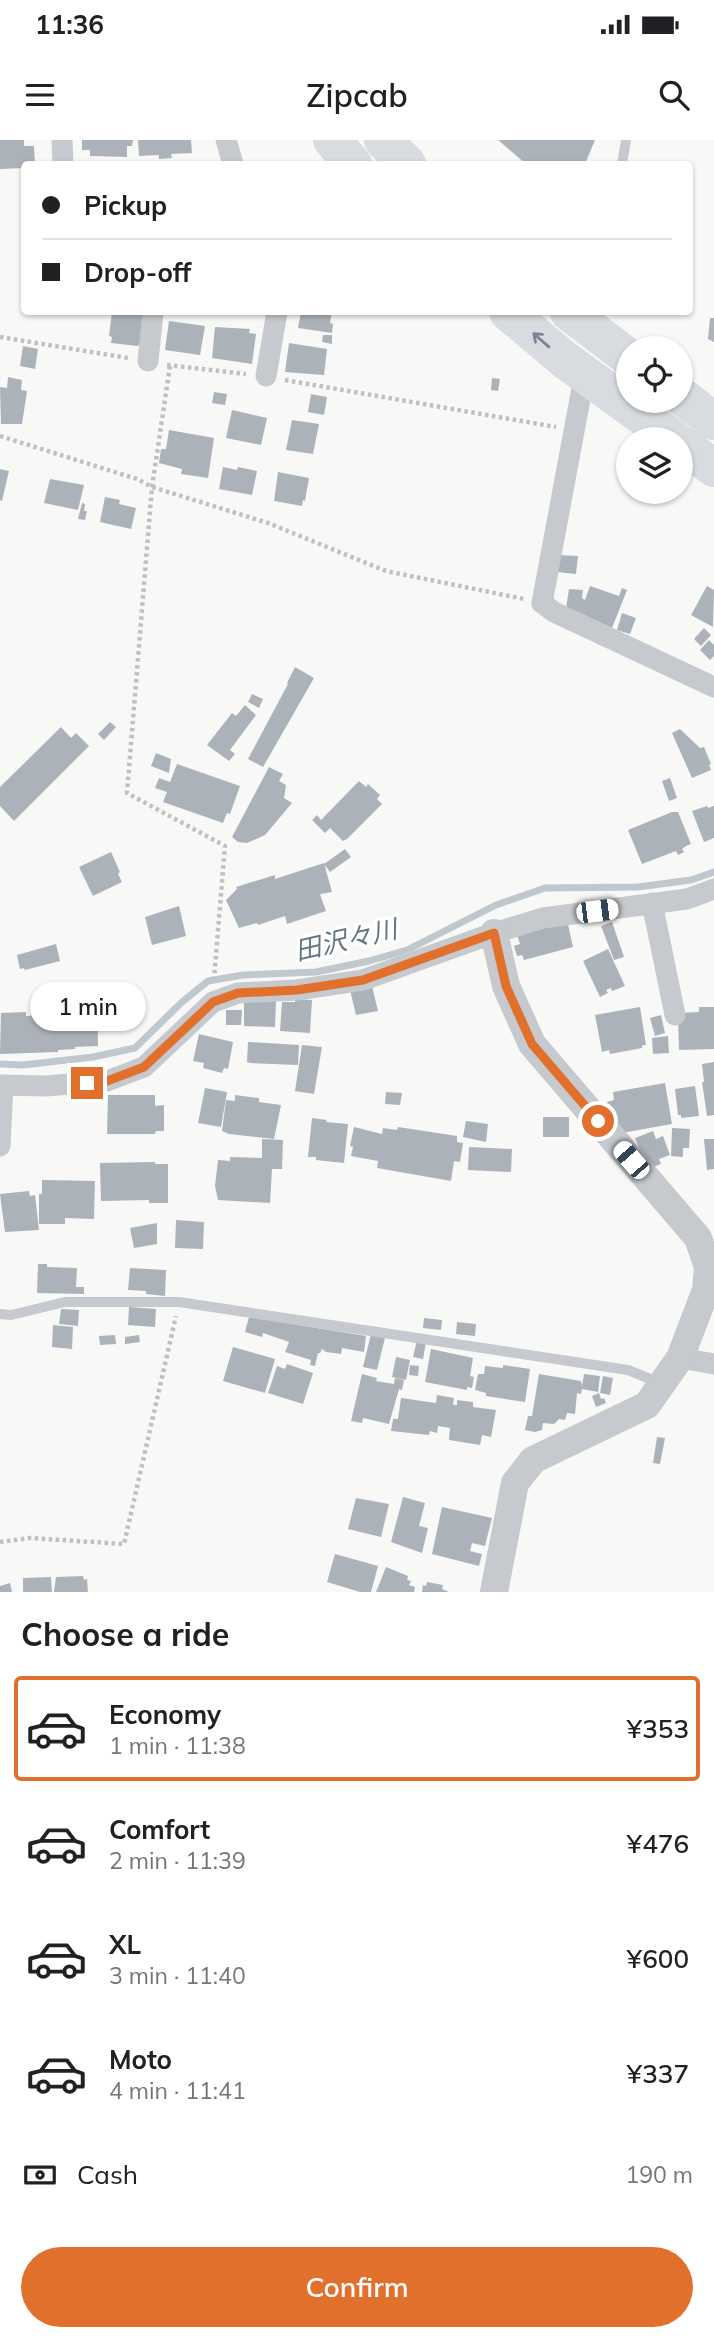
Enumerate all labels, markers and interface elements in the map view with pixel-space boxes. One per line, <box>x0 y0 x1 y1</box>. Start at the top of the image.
text: 11:36 <box>35 8 104 41</box>
text: Zipcab <box>306 75 408 115</box>
icon: menu <box>21 76 59 114</box>
icon: search <box>655 76 693 114</box>
text: Pickup <box>84 189 167 222</box>
text: Drop-off <box>84 256 191 289</box>
one-way arrow <box>532 332 550 348</box>
map controls <box>616 336 693 504</box>
button: locate <box>616 336 693 413</box>
button: layers <box>616 427 693 504</box>
car <box>575 898 620 924</box>
water label: 田沢々川 <box>292 911 403 967</box>
callout: 1 min <box>29 982 145 1030</box>
text: 1 min <box>58 992 118 1021</box>
route end <box>71 1067 103 1099</box>
route start <box>582 1105 614 1137</box>
car <box>610 1137 653 1183</box>
text: Choose a ride <box>21 1614 229 1654</box>
icon: car <box>25 1697 88 1760</box>
text: Economy <box>109 1698 221 1731</box>
text: ¥353 <box>627 1712 689 1745</box>
text: 1 min · 11:38 <box>109 1731 246 1760</box>
icon: car <box>25 1812 88 1875</box>
text: Comfort <box>109 1813 210 1846</box>
text: ¥476 <box>627 1827 689 1860</box>
text: 2 min · 11:39 <box>109 1846 246 1875</box>
icon: car <box>25 1927 88 1990</box>
text: XL <box>109 1928 141 1961</box>
text: ¥600 <box>627 1942 689 1975</box>
text: 3 min · 11:40 <box>109 1961 246 1990</box>
icon: car <box>25 2042 88 2105</box>
text: Moto <box>109 2043 172 2076</box>
text: ¥337 <box>627 2057 689 2090</box>
text: 4 min · 11:41 <box>109 2076 246 2105</box>
icon: cash <box>21 2156 59 2194</box>
text: Cash <box>77 2158 138 2191</box>
text: 190 m <box>625 2160 693 2189</box>
button: Confirm <box>21 2247 693 2327</box>

